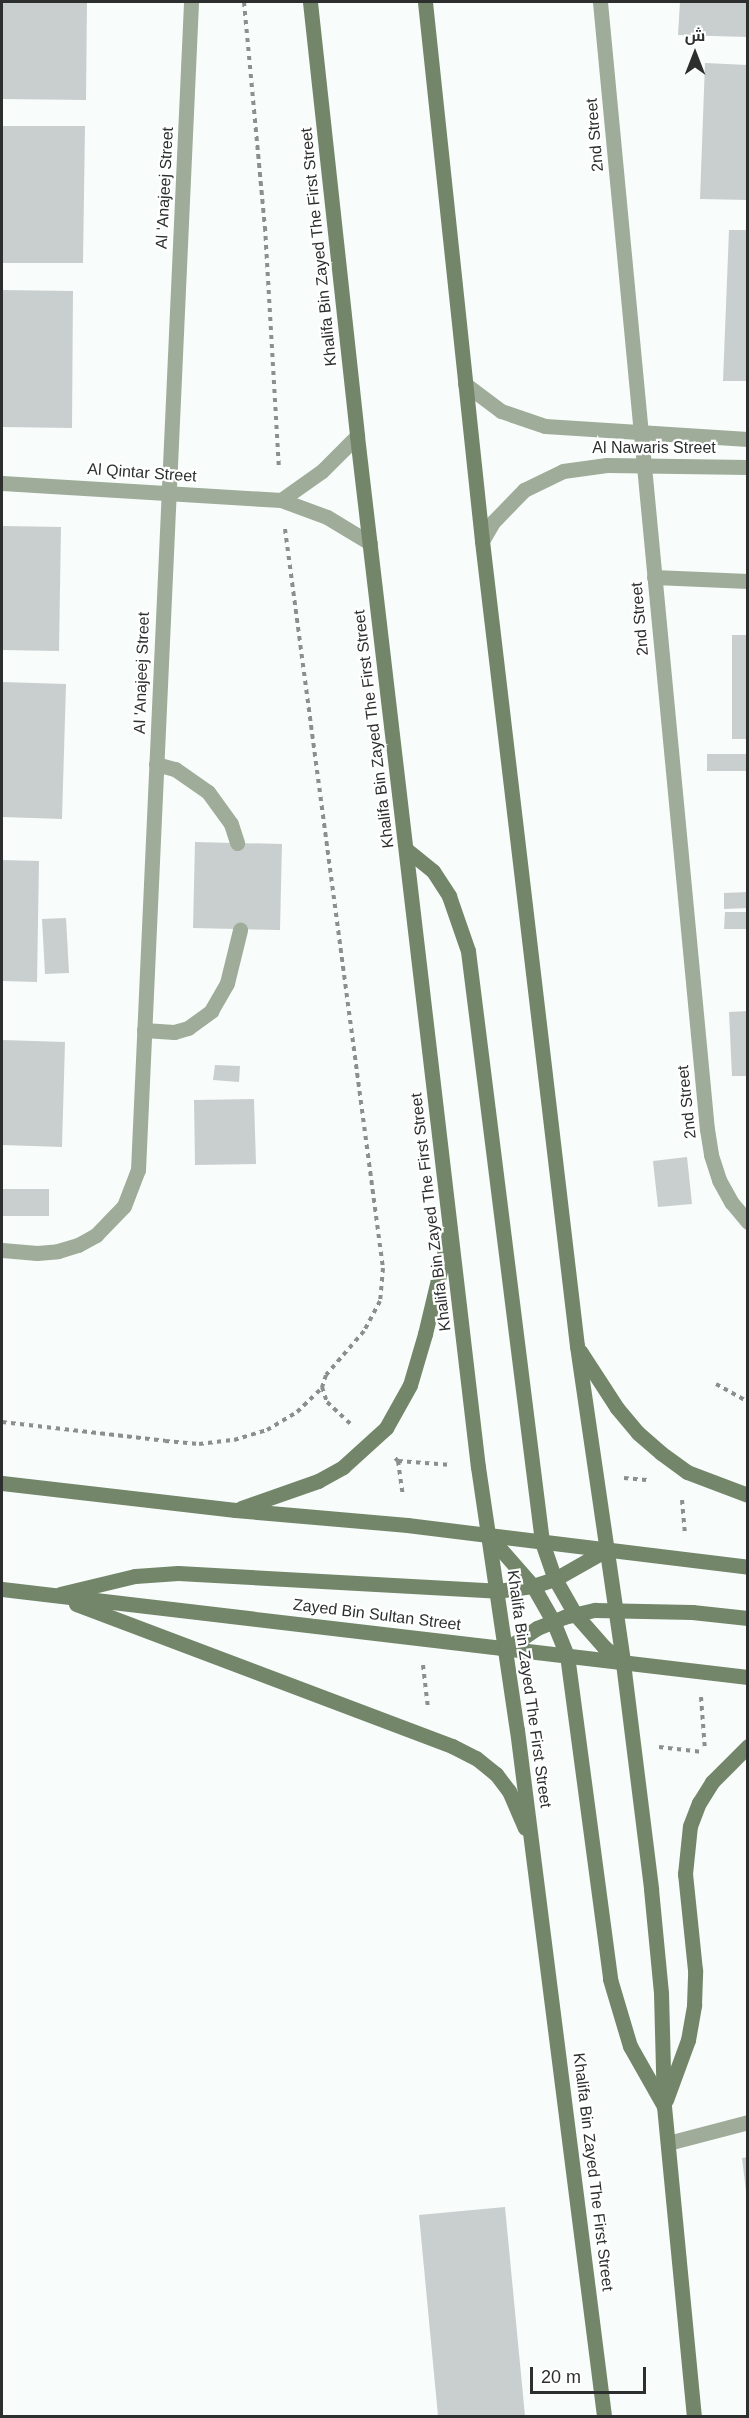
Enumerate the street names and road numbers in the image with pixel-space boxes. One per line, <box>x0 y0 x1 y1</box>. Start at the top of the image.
street label: 2nd Street <box>582 97 608 173</box>
street label: Al 'Anajeej Street <box>152 126 178 250</box>
street label: Khalifa Bin Zayed The First Street <box>297 127 341 367</box>
street label: Al Nawaris Street <box>592 438 716 458</box>
street label: Al Qintar Street <box>87 460 197 486</box>
street label: 2nd Street <box>627 581 653 657</box>
street label: Khalifa Bin Zayed The First Street <box>350 609 398 849</box>
street label: Al 'Anajeej Street <box>130 612 154 734</box>
street label: 2nd Street <box>674 1064 700 1140</box>
street label: Khalifa Bin Zayed The First Street <box>407 1092 455 1332</box>
street label: Khalifa Bin Zayed The First Street <box>503 1569 555 1809</box>
street label: Zayed Bin Sultan Street <box>292 1595 462 1635</box>
street label: Khalifa Bin Zayed The First Street <box>569 2052 617 2292</box>

